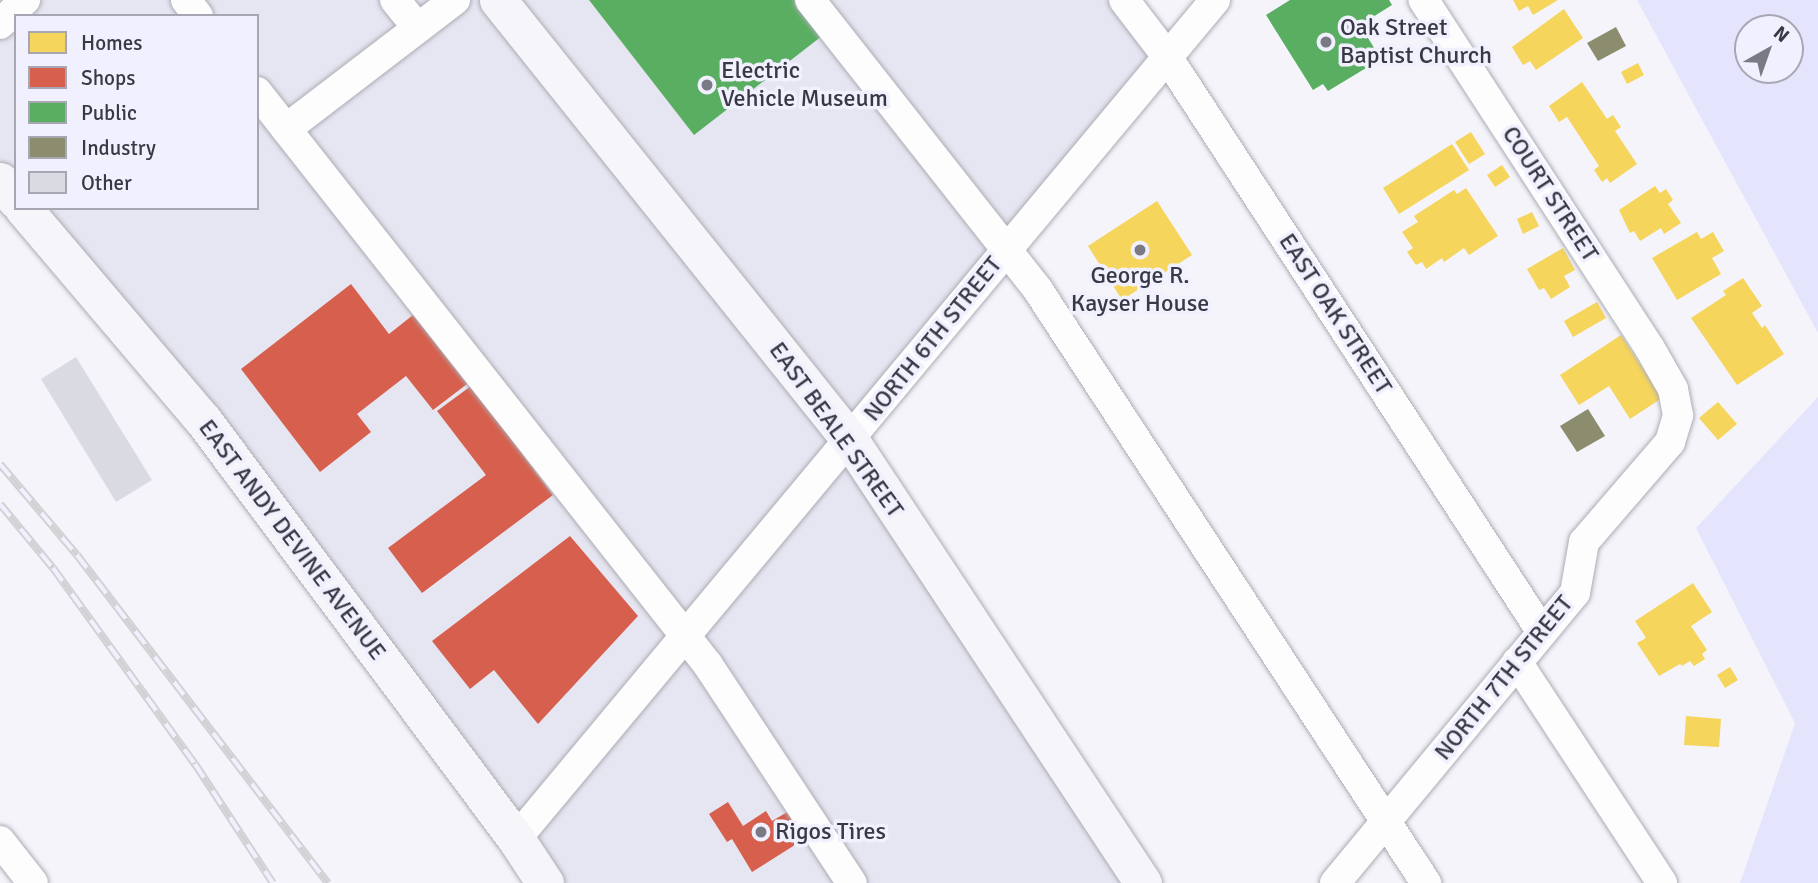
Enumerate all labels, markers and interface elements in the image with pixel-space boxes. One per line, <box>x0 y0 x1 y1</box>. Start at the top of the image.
legend <box>14 14 259 210</box>
place label: Oak Street Baptist Church <box>1340 14 1492 70</box>
north arrow <box>1734 14 1804 84</box>
text: N <box>1768 21 1794 48</box>
text: Homes <box>81 30 143 56</box>
marker: Oak Street Baptist Church <box>1318 34 1334 50</box>
place label: Electric Vehicle Museum <box>721 57 888 113</box>
text: Shops <box>81 65 135 91</box>
marker: Electric Vehicle Museum <box>699 77 715 93</box>
text: Public <box>81 100 137 126</box>
street label: COURT STREET <box>1496 121 1604 267</box>
text: Industry <box>81 135 156 161</box>
text: Other <box>81 170 132 196</box>
street label: EAST OAK STREET <box>1272 228 1398 400</box>
marker: George R. Kayser House <box>1132 242 1148 258</box>
street label: NORTH 6TH STREET <box>858 251 1008 427</box>
place label: George R. Kayser House <box>1071 262 1209 318</box>
street label: EAST BEALE STREET <box>763 337 909 523</box>
street label: EAST ANDY DEVINE AVENUE <box>192 414 392 666</box>
street label: NORTH 7TH STREET <box>1429 590 1579 766</box>
place label: Rigos Tires <box>775 818 886 846</box>
marker: Rigos Tires <box>753 824 769 840</box>

